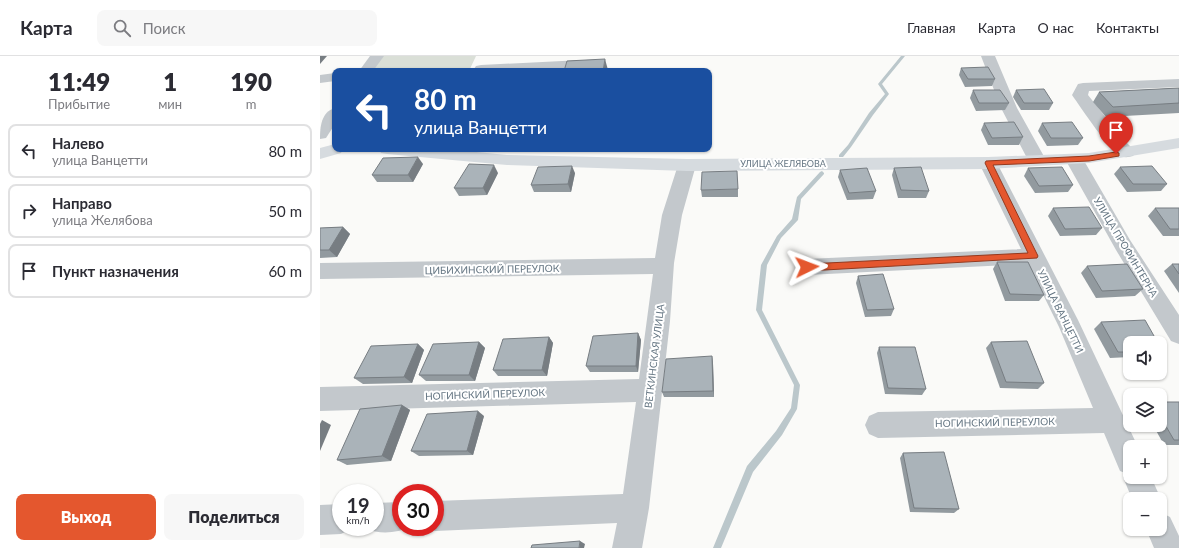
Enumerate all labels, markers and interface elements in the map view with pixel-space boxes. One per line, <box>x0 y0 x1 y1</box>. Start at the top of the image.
search box <box>97 10 377 46</box>
text: Карта <box>20 16 73 39</box>
icon: search <box>111 17 133 39</box>
text: Поиск <box>143 19 186 37</box>
text: Главная <box>907 19 956 36</box>
text: Карта <box>978 19 1016 36</box>
text: О нас <box>1038 19 1074 36</box>
text: Контакты <box>1096 19 1159 36</box>
text: 11:49 <box>48 67 110 96</box>
text: 1 <box>163 67 177 96</box>
text: 190 <box>230 67 272 96</box>
text: 80 m <box>414 82 477 116</box>
icon: left <box>348 84 400 136</box>
text: Прибытие <box>48 96 110 112</box>
text: мин <box>158 96 182 112</box>
text: m <box>246 96 256 112</box>
pin <box>1099 113 1133 154</box>
text: улица Ванцетти <box>414 116 547 138</box>
icon: arrive <box>1105 119 1127 141</box>
text: Налево <box>52 134 104 152</box>
icon: left <box>18 140 40 162</box>
text: 80 m <box>268 142 302 160</box>
text: улица Ванцетти <box>52 152 148 168</box>
street label: УЛИЦА ЖЕЛЯБОВА <box>740 158 827 169</box>
text: Направо <box>52 194 112 212</box>
street label: УЛИЦА ПРОФИНТЕРНА <box>1091 195 1161 299</box>
icon: right <box>18 200 40 222</box>
text: 50 m <box>268 202 302 220</box>
text: улица Желябова <box>52 212 153 228</box>
position arrow <box>786 246 828 288</box>
icon: arrive <box>18 260 40 282</box>
text: Пункт назначения <box>52 262 179 280</box>
text: 60 m <box>268 262 302 280</box>
street label: ЦИБИХИНСКИЙ ПЕРЕУЛОК <box>425 262 560 276</box>
street label: УЛИЦА ВАНЦЕТТИ <box>1036 267 1086 355</box>
street label: ВЕТКИНСКАЯ УЛИЦА <box>642 303 666 409</box>
map controls <box>1123 336 1167 536</box>
button: sound <box>1123 336 1167 380</box>
street label: НОГИНСКИЙ ПЕРЕУЛОК <box>425 386 545 402</box>
button: layers <box>1123 388 1167 432</box>
street label: НОГИНСКИЙ ПЕРЕУЛОК <box>935 415 1055 429</box>
button: + <box>1123 440 1167 484</box>
speed limit sign: 30 <box>392 484 444 536</box>
button: − <box>1123 492 1167 536</box>
text: 19 <box>346 493 370 517</box>
button: Выход <box>16 494 156 540</box>
button: Поделиться <box>164 494 304 540</box>
text: km/h <box>346 514 370 526</box>

